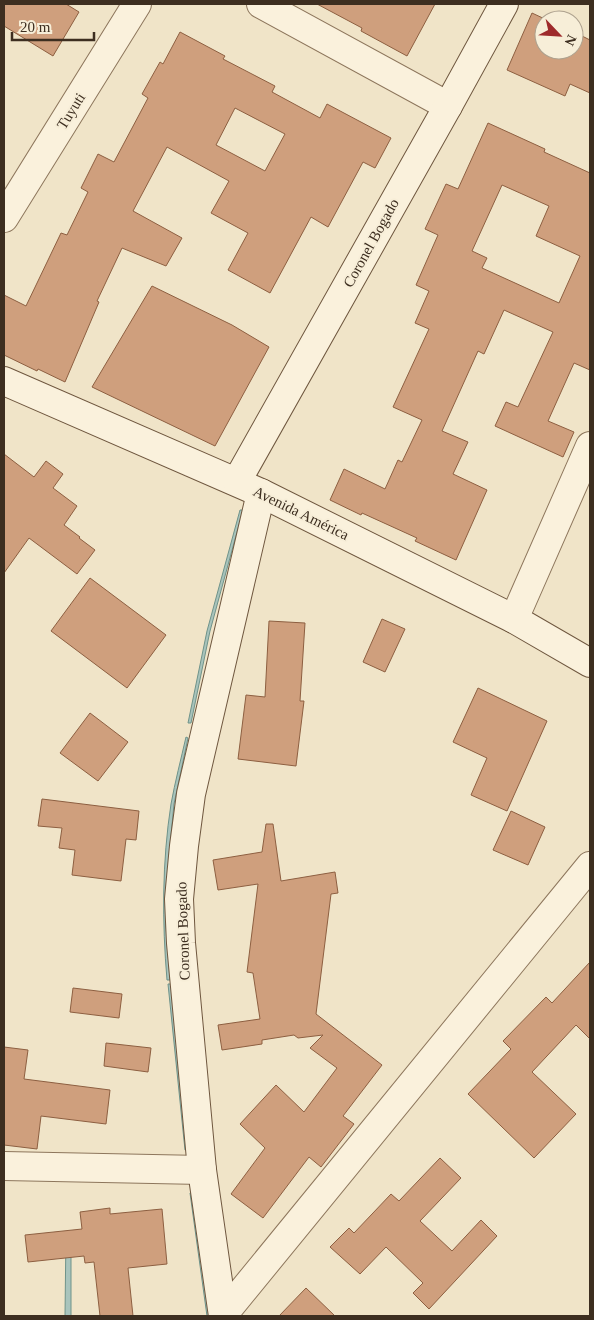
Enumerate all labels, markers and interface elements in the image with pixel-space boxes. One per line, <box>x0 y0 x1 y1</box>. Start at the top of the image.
scale bar <box>12 10 95 42</box>
north arrow <box>534 10 584 60</box>
text: 20 m <box>20 19 51 35</box>
text: N <box>561 33 579 48</box>
street label: Tuyuti <box>54 90 88 132</box>
street label: Coronel Bogado <box>340 196 402 290</box>
street label: Avenida América <box>251 483 352 543</box>
street label: Coronel Bogado <box>173 881 193 981</box>

